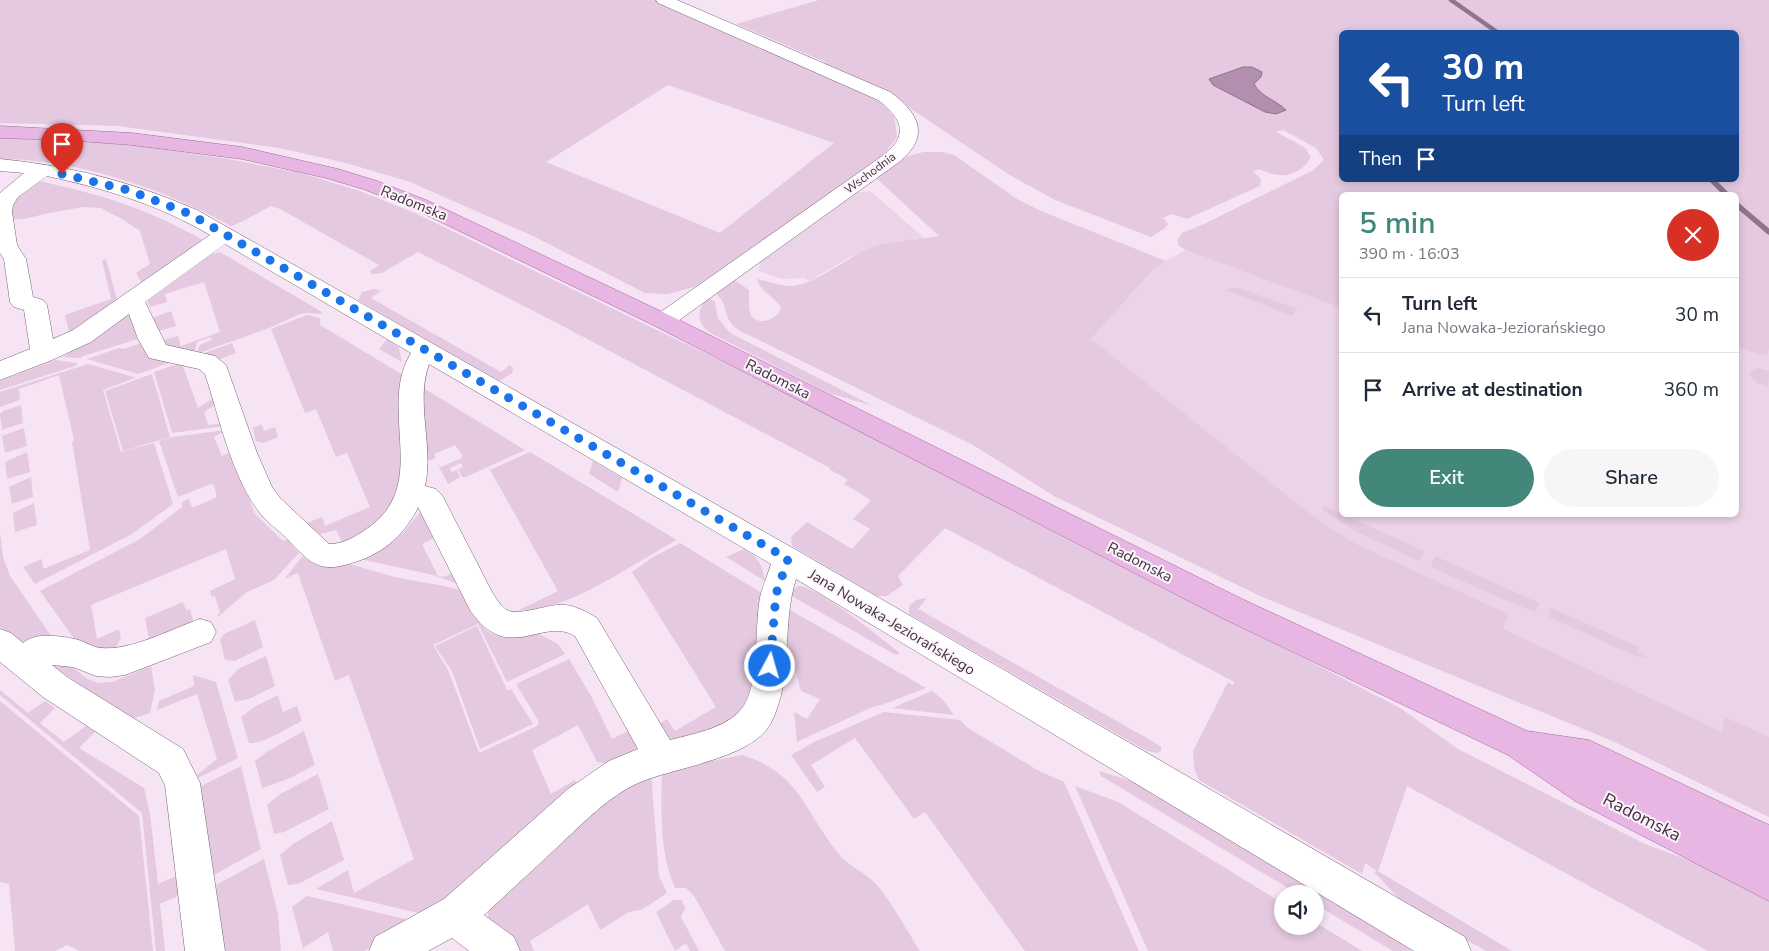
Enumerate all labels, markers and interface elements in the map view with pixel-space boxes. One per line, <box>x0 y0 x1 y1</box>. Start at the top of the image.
text: 30 m <box>1442 44 1524 91</box>
icon: left <box>1359 50 1424 115</box>
text: Turn left <box>1442 89 1525 119</box>
pin <box>41 123 83 174</box>
icon: arrive <box>48 130 76 158</box>
icon: arrive <box>1412 145 1440 173</box>
text: Then <box>1359 146 1402 172</box>
street label: Wschodnia <box>841 148 899 198</box>
street label: Radomska <box>378 181 450 225</box>
text: 5 min <box>1359 203 1435 244</box>
button: close <box>1667 209 1719 261</box>
text: 390 m · 16:03 <box>1359 243 1460 265</box>
text: Turn left <box>1402 291 1477 317</box>
icon: left <box>1359 301 1387 329</box>
text: 30 m <box>1675 302 1719 328</box>
text: Jana Nowaka-Jeziorańskiego <box>1402 317 1606 339</box>
street label: Radomska <box>742 354 814 404</box>
icon: arrive <box>1359 376 1387 404</box>
text: Arrive at destination <box>1402 377 1583 403</box>
text: 360 m <box>1664 377 1719 403</box>
button: Exit <box>1359 449 1534 507</box>
button: Share <box>1544 449 1719 507</box>
street label: Radomska <box>1104 537 1176 587</box>
street label: Jana Nowaka-Jeziorańskiego <box>804 564 979 680</box>
position arrow <box>743 639 795 691</box>
street label: Radomska <box>1599 787 1685 847</box>
map controls <box>1274 885 1324 935</box>
button: sound <box>1274 885 1324 935</box>

